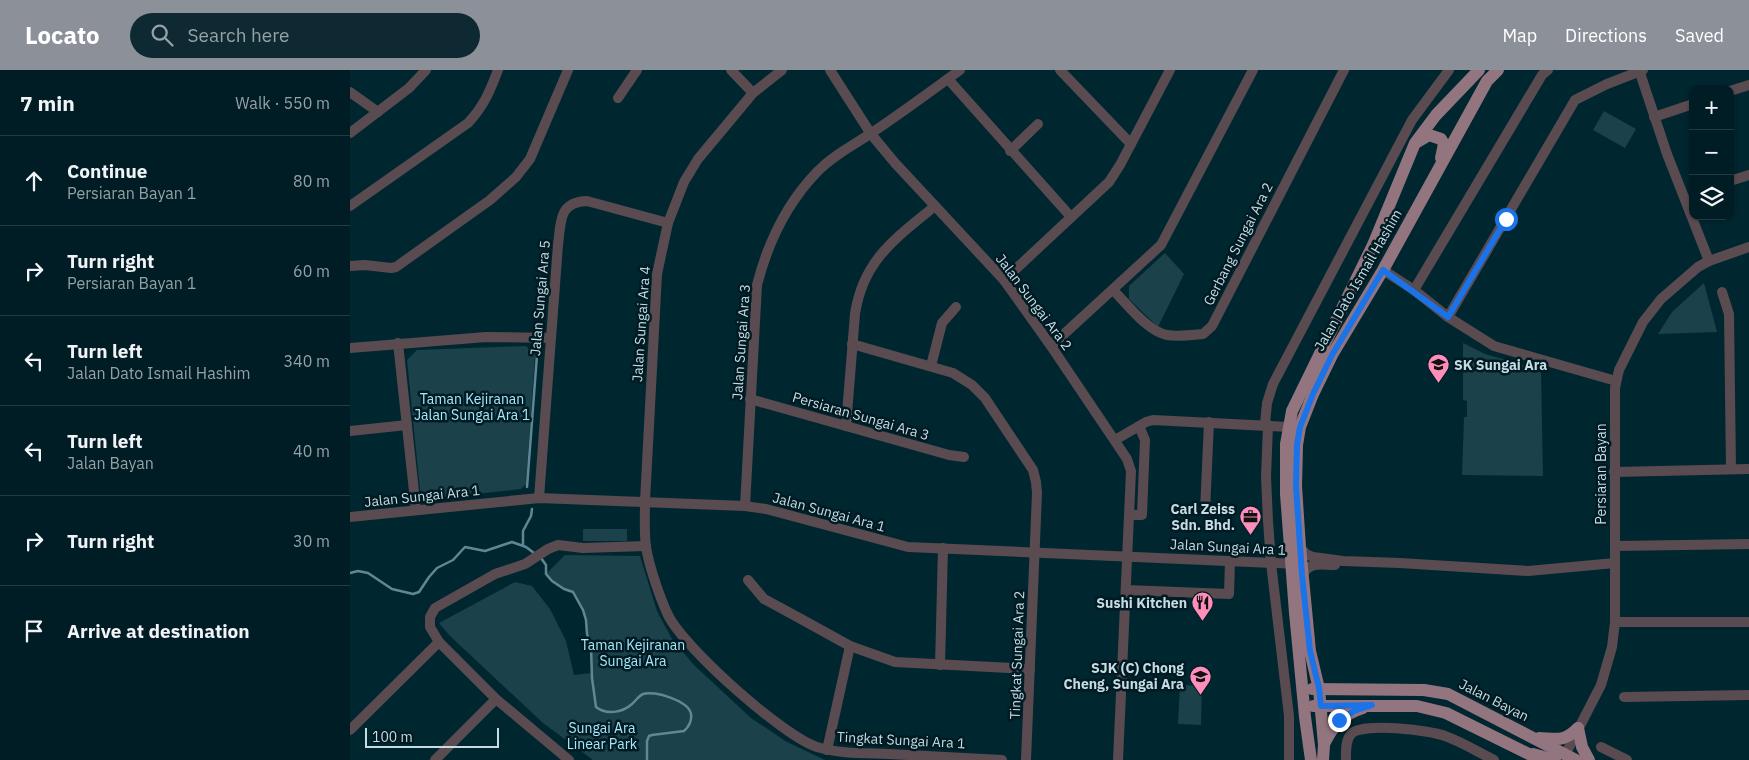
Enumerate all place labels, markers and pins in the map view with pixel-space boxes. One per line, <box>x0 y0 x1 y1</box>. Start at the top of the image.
school or university icon: SK Sungai Ara <box>1426 353 1450 384</box>
place label: SK Sungai Ara <box>1454 356 1547 374</box>
place label: Carl Zeiss Sdn. Bhd. <box>1170 500 1235 534</box>
office icon: Carl Zeiss Sdn. Bhd. <box>1239 505 1263 536</box>
restaurant icon: Sushi Kitchen <box>1191 591 1215 622</box>
place label: Sushi Kitchen <box>1096 594 1187 612</box>
place label: SJK (C) Chong Cheng, Sungai Ara <box>1063 659 1184 693</box>
school or university icon: SJK (C) Chong Cheng, Sungai Ara <box>1188 664 1212 695</box>

